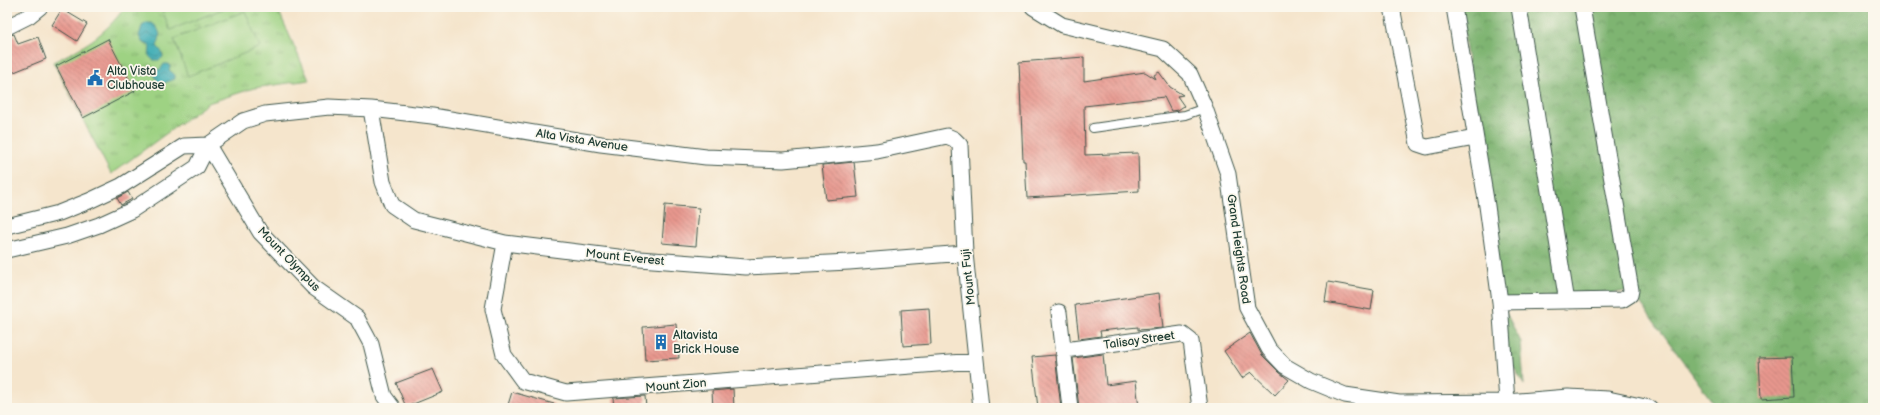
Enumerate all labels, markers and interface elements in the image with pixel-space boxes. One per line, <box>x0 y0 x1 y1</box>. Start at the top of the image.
place label: Alta Vista Clubhouse <box>107 64 165 93</box>
public building icon: Alta Vista Clubhouse <box>86 69 104 87</box>
street label: Alta Vista Avenue <box>535 126 629 155</box>
street label: Grand Heights Road <box>1223 193 1254 305</box>
street label: Mount Olympus <box>254 224 323 295</box>
street label: Mount Everest <box>585 246 665 269</box>
street label: Mount Fuji <box>958 248 979 306</box>
place label: Altavista Brick House <box>673 328 739 357</box>
street label: Talisay Street <box>1103 328 1176 353</box>
building icon: Altavista Brick House <box>652 333 670 351</box>
street label: Mount Zion <box>645 375 707 396</box>

